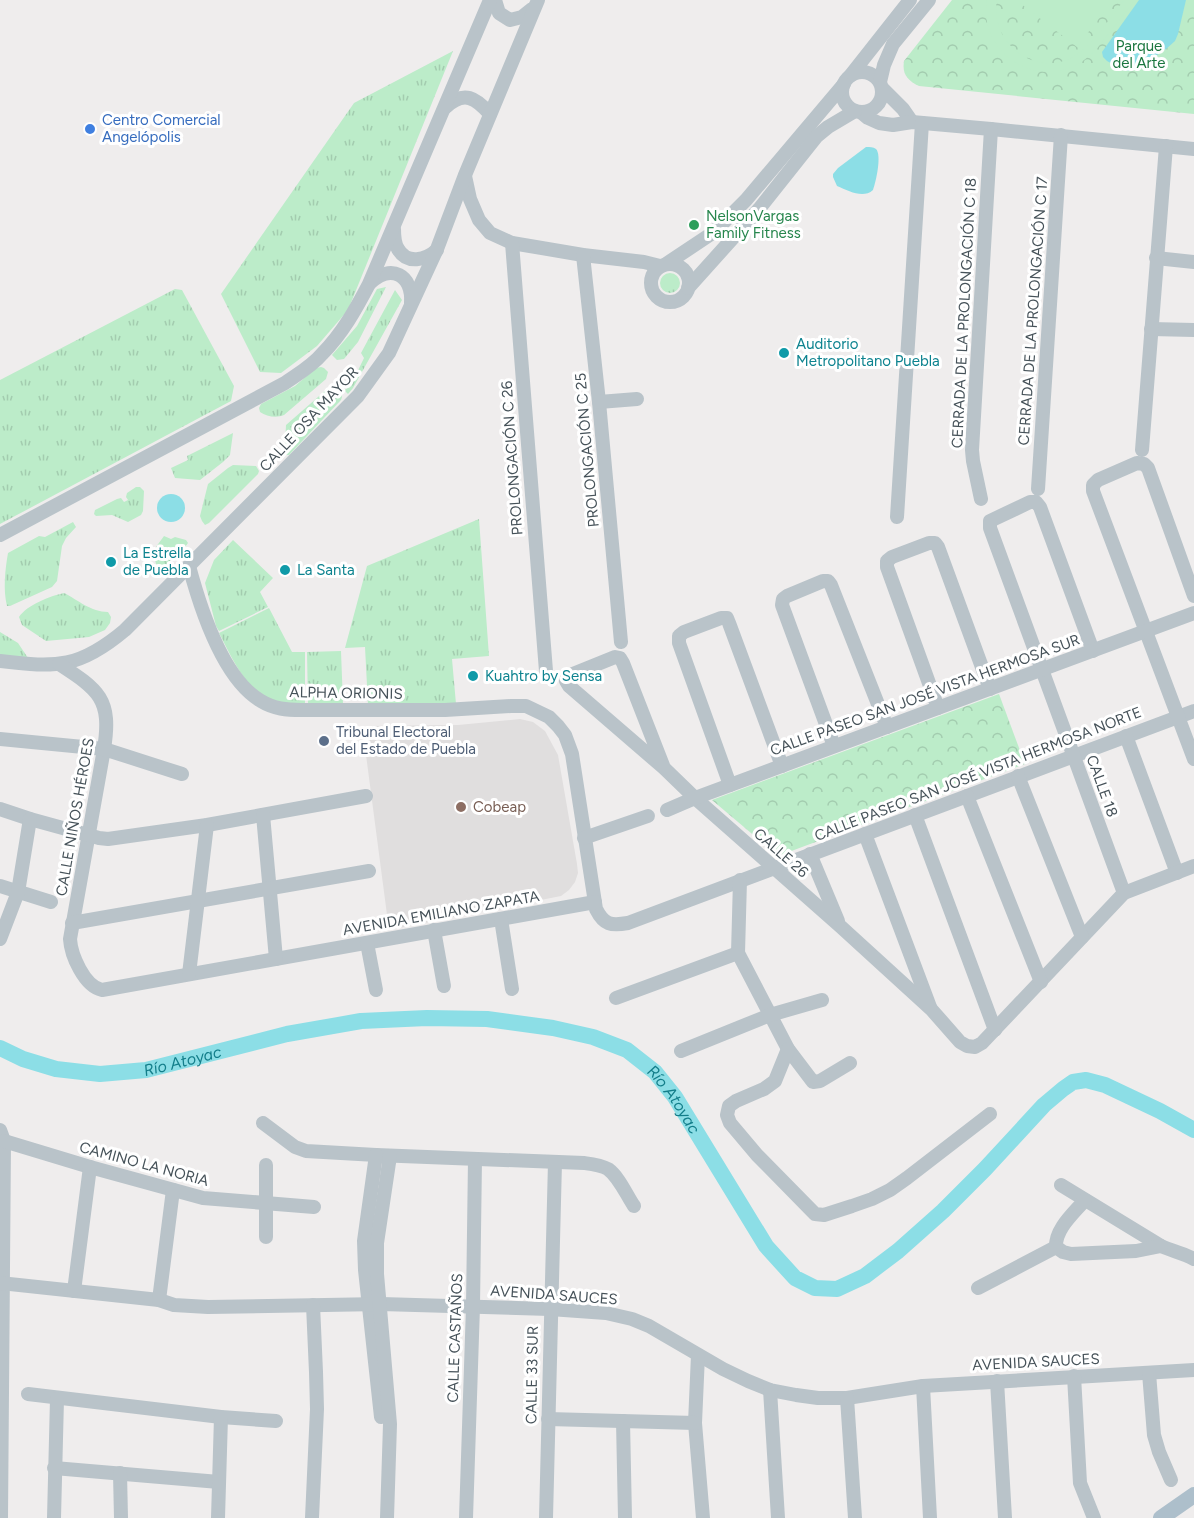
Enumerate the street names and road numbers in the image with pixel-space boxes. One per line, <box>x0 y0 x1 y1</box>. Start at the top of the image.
street label: CERRADA DE LA PROLONGACIÓN C 17 <box>1015 176 1051 446</box>
street label: CERRADA DE LA PROLONGACIÓN C 18 <box>948 177 980 449</box>
street label: CALLE OSA MAYOR <box>256 363 362 475</box>
street label: PROLONGACIÓN C 25 <box>571 372 603 528</box>
street label: PROLONGACIÓN C 26 <box>498 380 526 536</box>
street label: CALLE PASEO SAN JOSÉ VISTA HERMOSA SUR <box>768 630 1082 760</box>
street label: ALPHA ORIONIS <box>289 683 403 703</box>
street label: CALLE PASEO SAN JOSÉ VISTA HERMOSA NORTE <box>812 703 1144 845</box>
street label: CALLE NIÑOS HÉROES <box>52 737 98 897</box>
street label: CALLE 18 <box>1083 753 1121 819</box>
street label: CALLE 26 <box>750 825 812 882</box>
street label: AVENIDA EMILIANO ZAPATA <box>341 887 541 939</box>
street label: CAMINO LA NORIA <box>77 1138 211 1190</box>
street label: CALLE CASTAÑOS <box>444 1273 466 1403</box>
street label: AVENIDA SAUCES <box>490 1282 618 1308</box>
street label: CALLE 33 SUR <box>522 1326 542 1424</box>
street label: AVENIDA SAUCES <box>972 1350 1100 1374</box>

